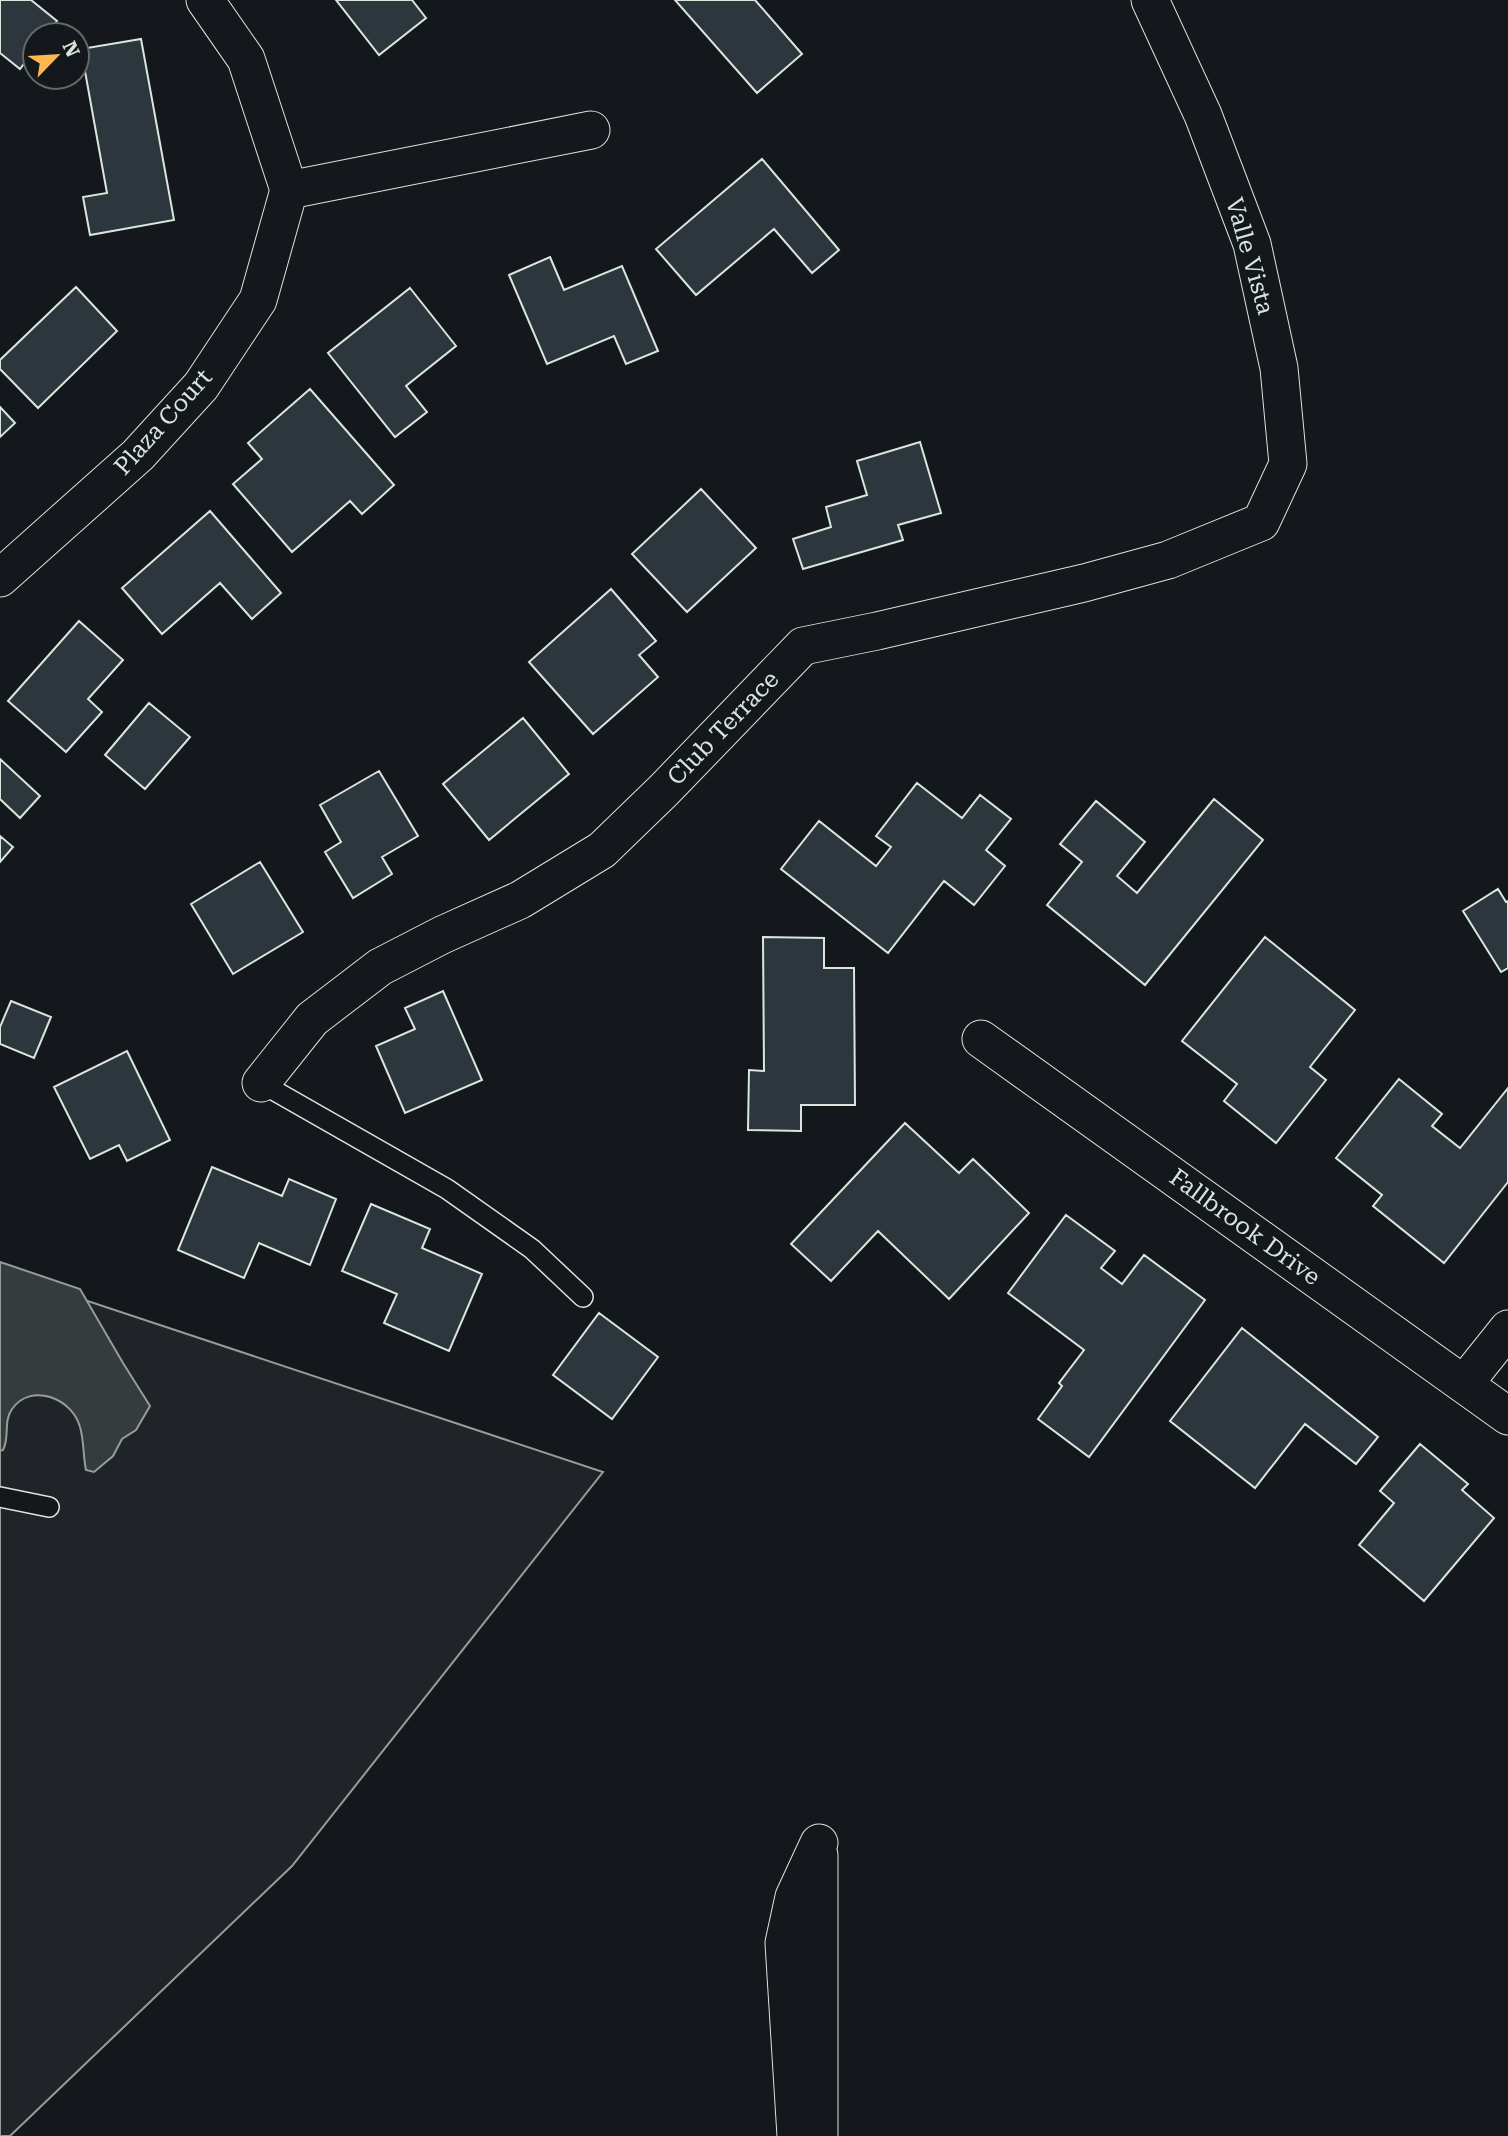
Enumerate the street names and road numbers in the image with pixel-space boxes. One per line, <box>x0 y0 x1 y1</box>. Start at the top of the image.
street label: Valle Vista <box>1220 194 1280 318</box>
street label: Plaza Court <box>108 363 218 481</box>
street label: Club Terrace <box>662 665 784 791</box>
street label: Fallbrook Drive <box>1164 1163 1326 1291</box>

